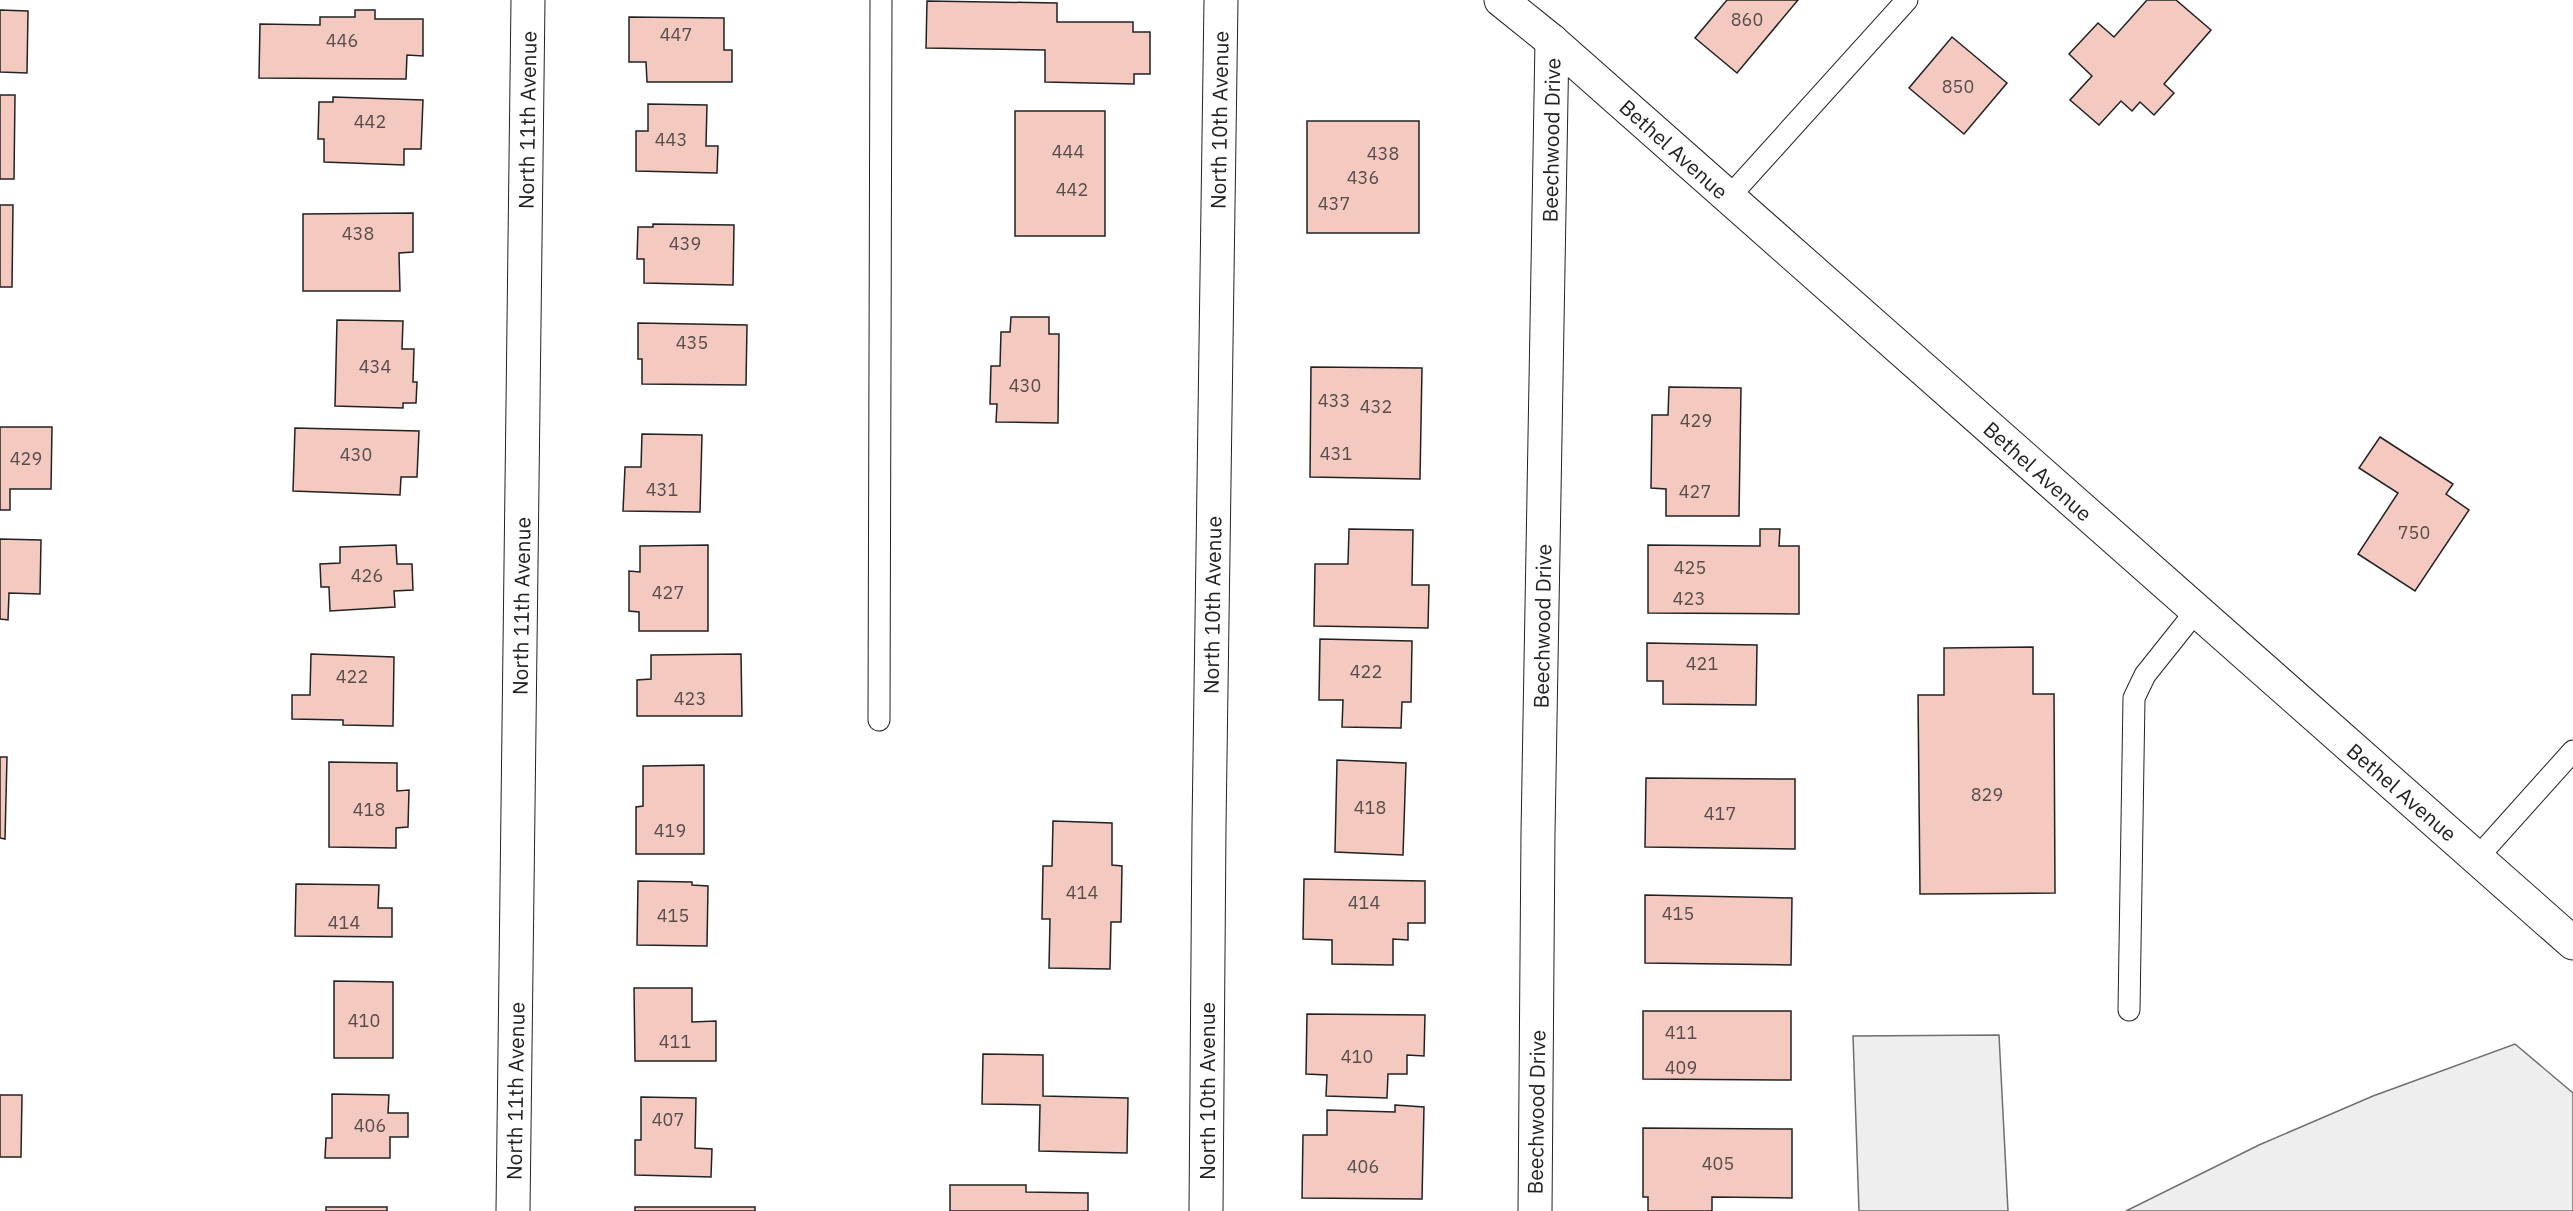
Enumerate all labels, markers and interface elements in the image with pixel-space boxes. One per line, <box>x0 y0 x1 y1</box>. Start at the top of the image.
house number: 860 <box>1731 8 1763 31</box>
house number: 447 <box>660 23 692 46</box>
house number: 446 <box>326 29 358 52</box>
street label: North 11th Avenue <box>511 31 543 209</box>
street label: North 10th Avenue <box>1203 31 1235 209</box>
street label: Beechwood Drive <box>1536 57 1566 223</box>
house number: 850 <box>1942 75 1974 98</box>
street label: Bethel Avenue <box>1614 93 1734 205</box>
house number: 442 <box>354 110 386 133</box>
house number: 443 <box>655 128 687 151</box>
house number: 444 <box>1052 140 1084 163</box>
house number: 438 <box>1367 142 1399 165</box>
house number: 436 <box>1347 166 1379 189</box>
house number: 442 <box>1056 178 1088 201</box>
house number: 437 <box>1318 192 1350 215</box>
house number: 438 <box>342 222 374 245</box>
house number: 439 <box>669 232 701 255</box>
house number: 435 <box>676 331 708 354</box>
house number: 434 <box>359 355 391 378</box>
house number: 430 <box>1009 374 1041 397</box>
house number: 433 <box>1318 389 1350 412</box>
house number: 432 <box>1360 395 1392 418</box>
house number: 429 <box>1680 409 1712 432</box>
street label: Bethel Avenue <box>1978 415 2098 527</box>
house number: 431 <box>1320 442 1352 465</box>
house number: 430 <box>340 443 372 466</box>
house number: 429 <box>10 447 42 470</box>
house number: 431 <box>646 478 678 501</box>
house number: 427 <box>1679 480 1711 503</box>
street label: North 10th Avenue <box>1196 516 1228 694</box>
street label: North 11th Avenue <box>505 517 537 695</box>
house number: 750 <box>2398 521 2430 544</box>
street label: Beechwood Drive <box>1527 543 1557 709</box>
house number: 425 <box>1674 556 1706 579</box>
house number: 426 <box>351 564 383 587</box>
house number: 427 <box>652 581 684 604</box>
house number: 423 <box>1673 587 1705 610</box>
house number: 421 <box>1686 652 1718 675</box>
house number: 422 <box>1350 660 1382 683</box>
house number: 422 <box>336 665 368 688</box>
house number: 423 <box>674 687 706 710</box>
street label: Bethel Avenue <box>2341 737 2463 847</box>
house number: 829 <box>1971 783 2003 806</box>
house number: 418 <box>1354 796 1386 819</box>
house number: 418 <box>353 798 385 821</box>
house number: 417 <box>1704 802 1736 825</box>
house number: 419 <box>654 819 686 842</box>
house number: 414 <box>1066 881 1098 904</box>
house number: 414 <box>1348 891 1380 914</box>
house number: 415 <box>1662 902 1694 925</box>
house number: 415 <box>657 904 689 927</box>
house number: 414 <box>328 911 360 934</box>
street label: North 11th Avenue <box>499 1002 531 1180</box>
street label: North 10th Avenue <box>1193 1002 1221 1180</box>
house number: 410 <box>348 1009 380 1032</box>
house number: 411 <box>1665 1021 1697 1044</box>
street label: Beechwood Drive <box>1521 1029 1551 1195</box>
house number: 411 <box>659 1030 691 1053</box>
house number: 410 <box>1341 1045 1373 1068</box>
house number: 409 <box>1665 1056 1697 1079</box>
house number: 407 <box>652 1108 684 1131</box>
house number: 406 <box>354 1114 386 1137</box>
house number: 405 <box>1702 1152 1734 1175</box>
house number: 406 <box>1347 1155 1379 1178</box>

